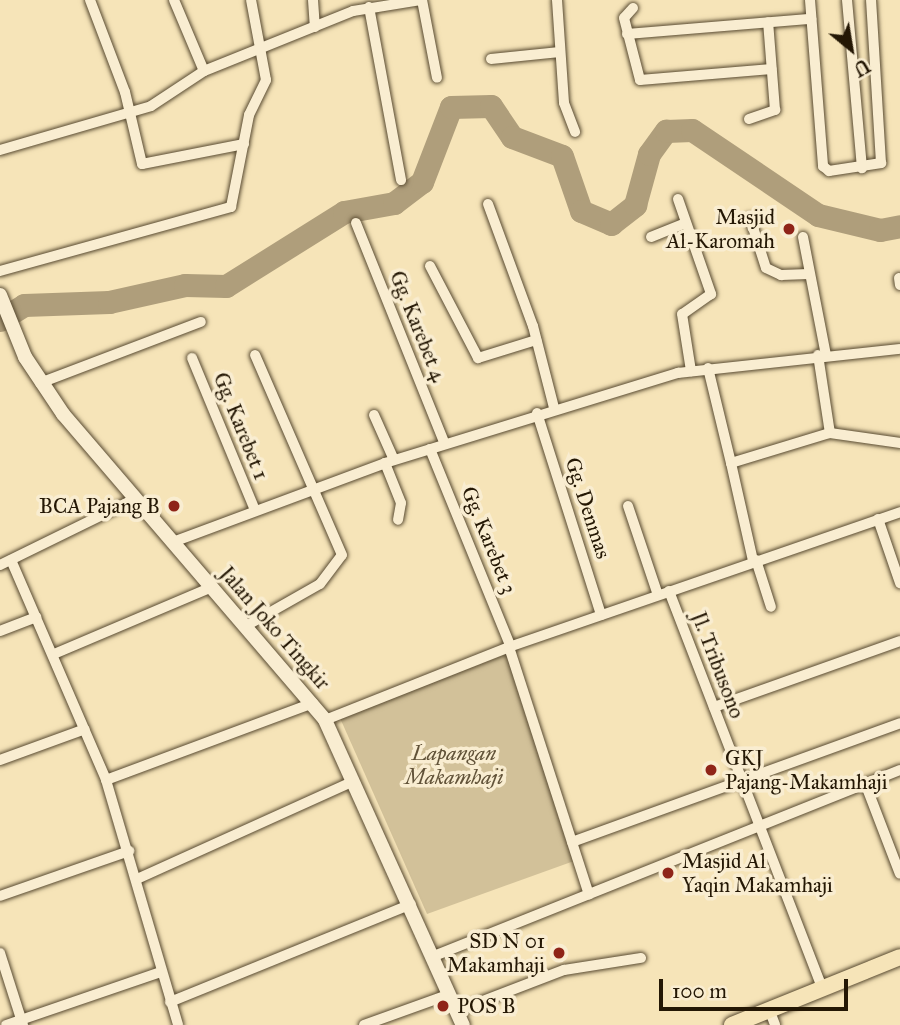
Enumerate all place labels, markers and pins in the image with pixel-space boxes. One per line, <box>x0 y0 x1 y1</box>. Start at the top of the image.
place label: Masjid Al-Karomah <box>666 204 775 254</box>
marker: Masjid Al-Karomah <box>781 221 797 237</box>
place label: BCA Pajang B <box>39 493 160 519</box>
marker: BCA Pajang B <box>166 498 182 514</box>
place label: GKJ Pajang-Makamhaji <box>725 745 887 795</box>
marker: GKJ Pajang-Makamhaji <box>703 762 719 778</box>
place label: Masjid Al Yaqin Makamhaji <box>682 848 833 898</box>
marker: Masjid Al Yaqin Makamhaji <box>660 865 676 881</box>
place label: SD N 01 Makamhaji <box>447 928 545 978</box>
marker: SD N 01 Makamhaji <box>551 945 567 961</box>
place label: POS B <box>457 993 516 1019</box>
marker: POS B <box>435 998 451 1014</box>

